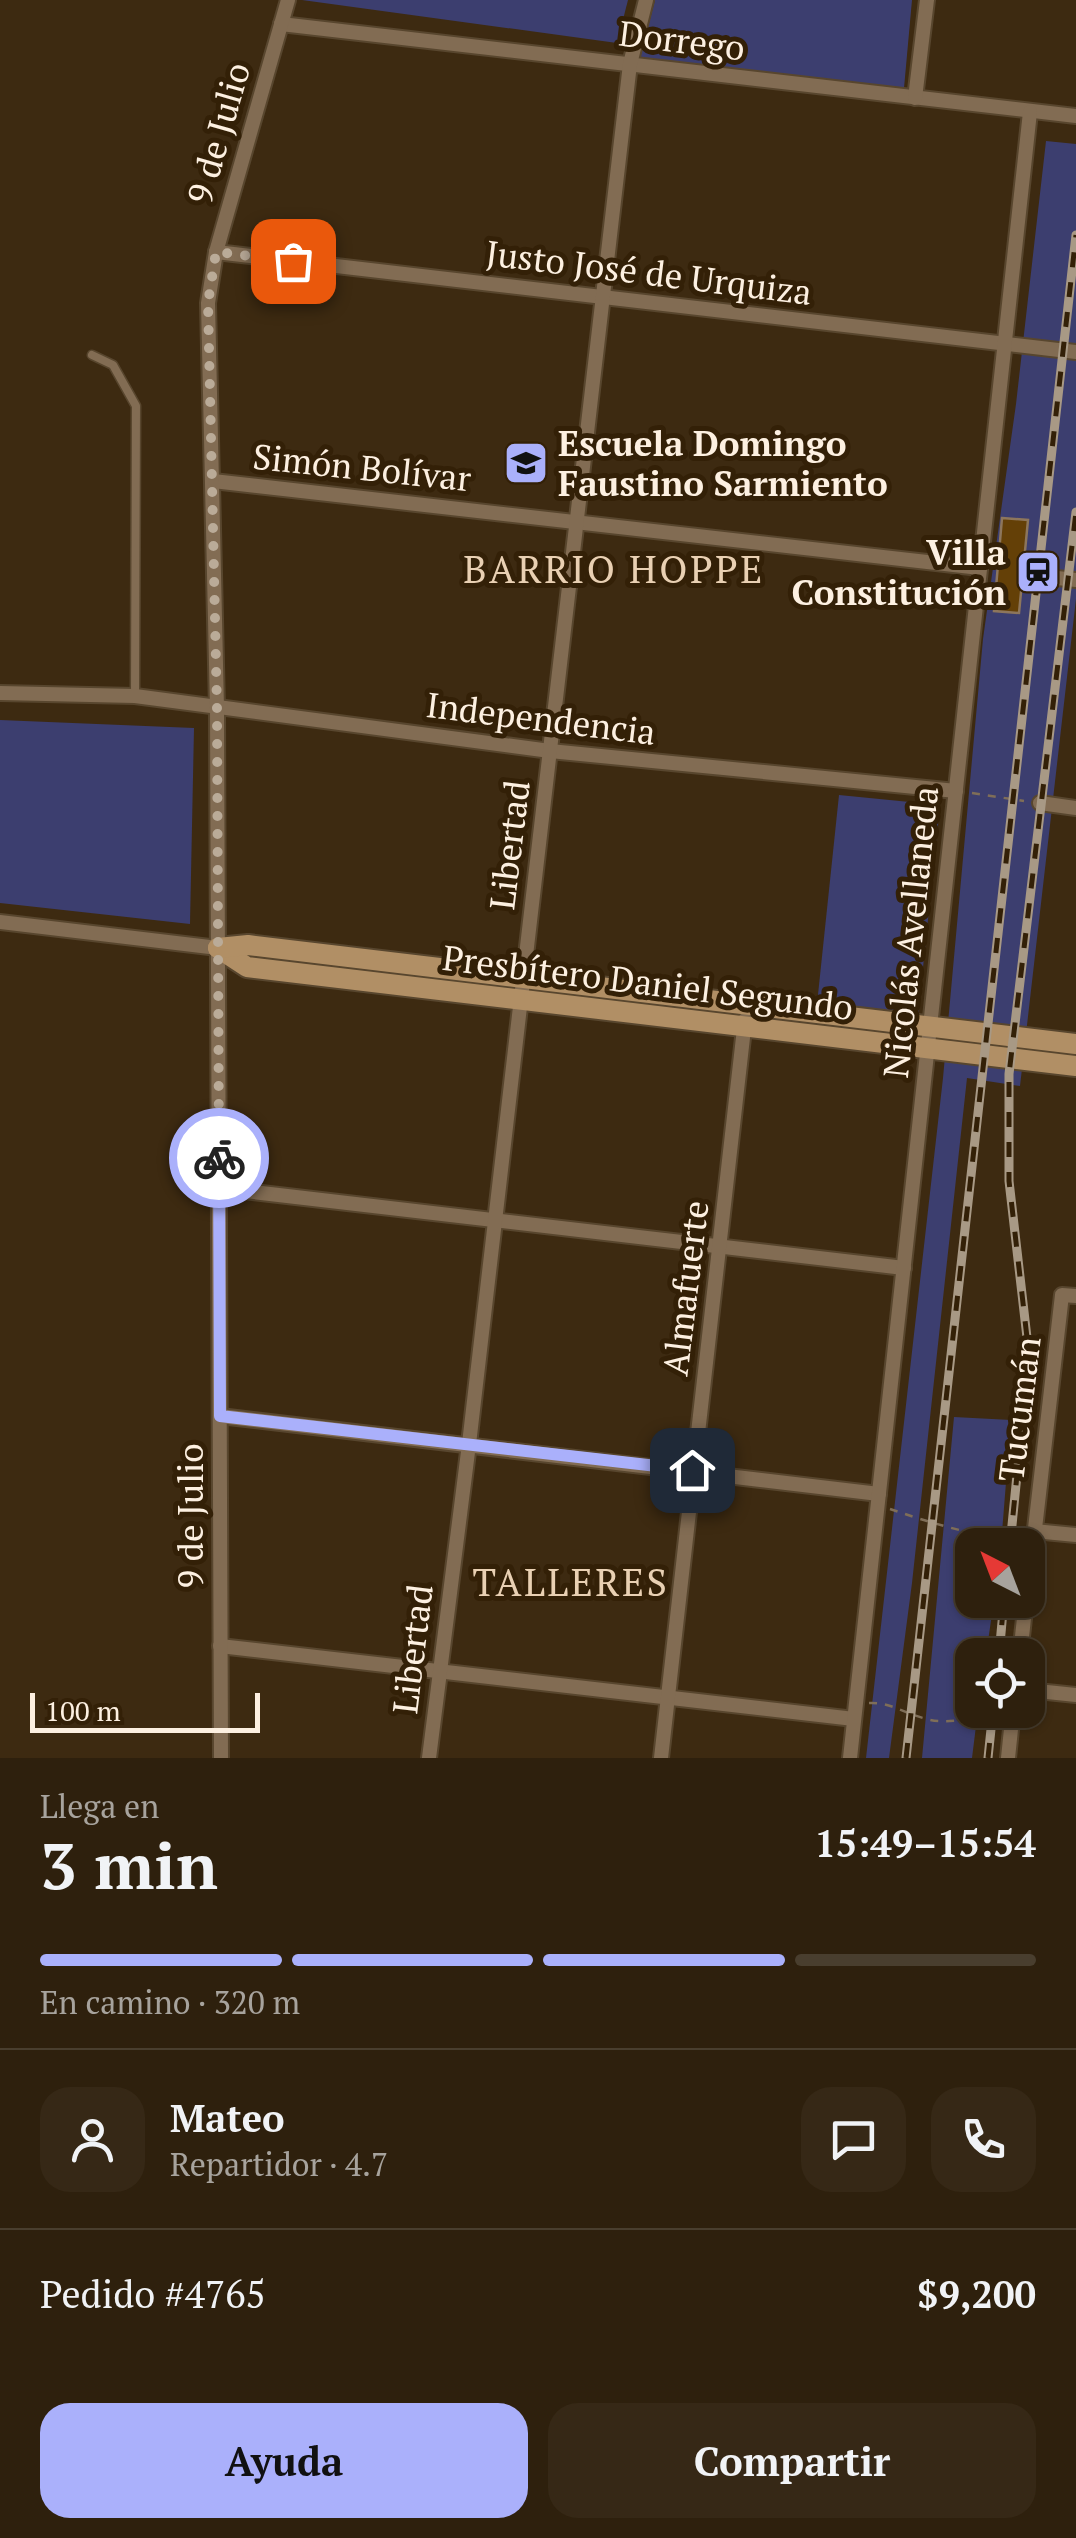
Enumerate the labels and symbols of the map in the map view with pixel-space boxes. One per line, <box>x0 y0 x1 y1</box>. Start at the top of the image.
street label: Dorrego <box>616 9 748 71</box>
street label: 9 de Julio <box>176 57 260 209</box>
pin <box>251 219 336 304</box>
street label: Justo José de Urquiza <box>484 229 814 315</box>
place label: Escuela Domingo Faustino Sarmiento <box>558 420 888 506</box>
street label: Simón Bolívar <box>251 433 474 501</box>
school or university icon: Escuela Domingo Faustino Sarmiento <box>503 440 549 486</box>
place label: Villa Constitución <box>792 529 1006 615</box>
district label: BARRIO HOPPE <box>463 544 765 594</box>
station icon: Villa Constitución <box>1015 549 1061 595</box>
street label: Independencia <box>424 681 658 755</box>
street label: Libertad <box>478 778 540 912</box>
street label: Nicolás Avellaneda <box>872 784 948 1080</box>
street label: Presbítero Daniel Segundo <box>440 934 856 1030</box>
courier <box>169 1108 269 1208</box>
street label: Almafuerte <box>651 1198 719 1378</box>
street label: Tucumán <box>987 1334 1051 1484</box>
pin <box>650 1428 735 1513</box>
street label: 9 de Julio <box>167 1443 213 1589</box>
north arrow <box>955 1528 1045 1618</box>
district label: TALLERES <box>473 1557 669 1607</box>
street label: Libertad <box>381 1582 443 1716</box>
scale bar <box>30 1688 260 1732</box>

